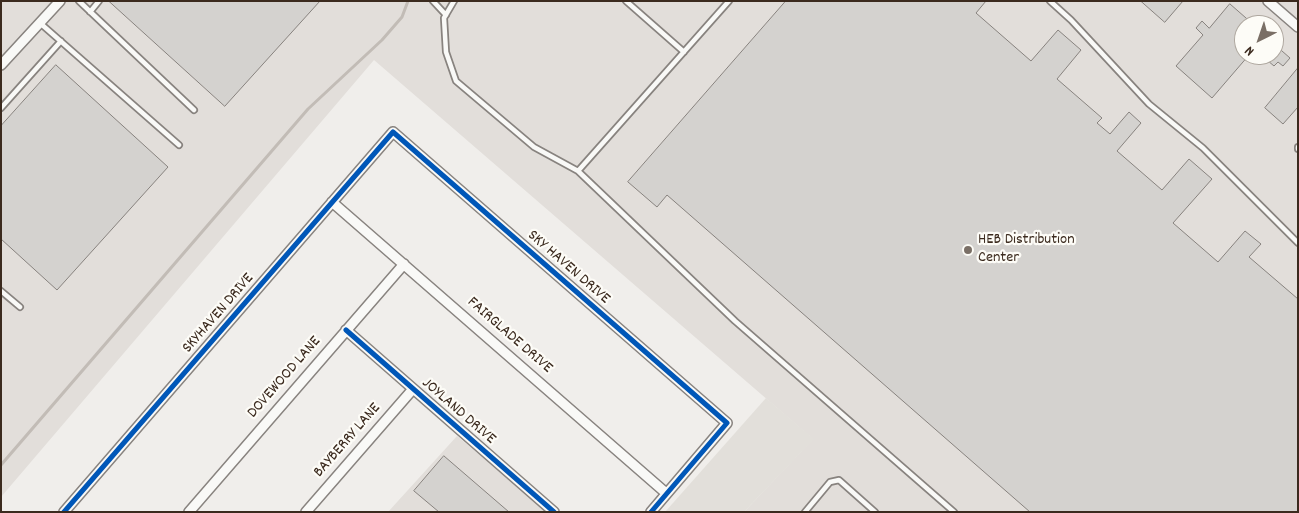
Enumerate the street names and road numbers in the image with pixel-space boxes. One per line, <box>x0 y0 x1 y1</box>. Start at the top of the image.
street label: SKY HAVEN DRIVE <box>523 227 613 309</box>
street label: SKYHAVEN DRIVE <box>179 270 259 358</box>
street label: FAIRGLADE DRIVE <box>462 294 556 378</box>
street label: DOVEWOOD LANE <box>244 333 326 423</box>
street label: JOYLAND DRIVE <box>417 375 499 449</box>
street label: BAYBERRY LANE <box>310 400 386 482</box>

